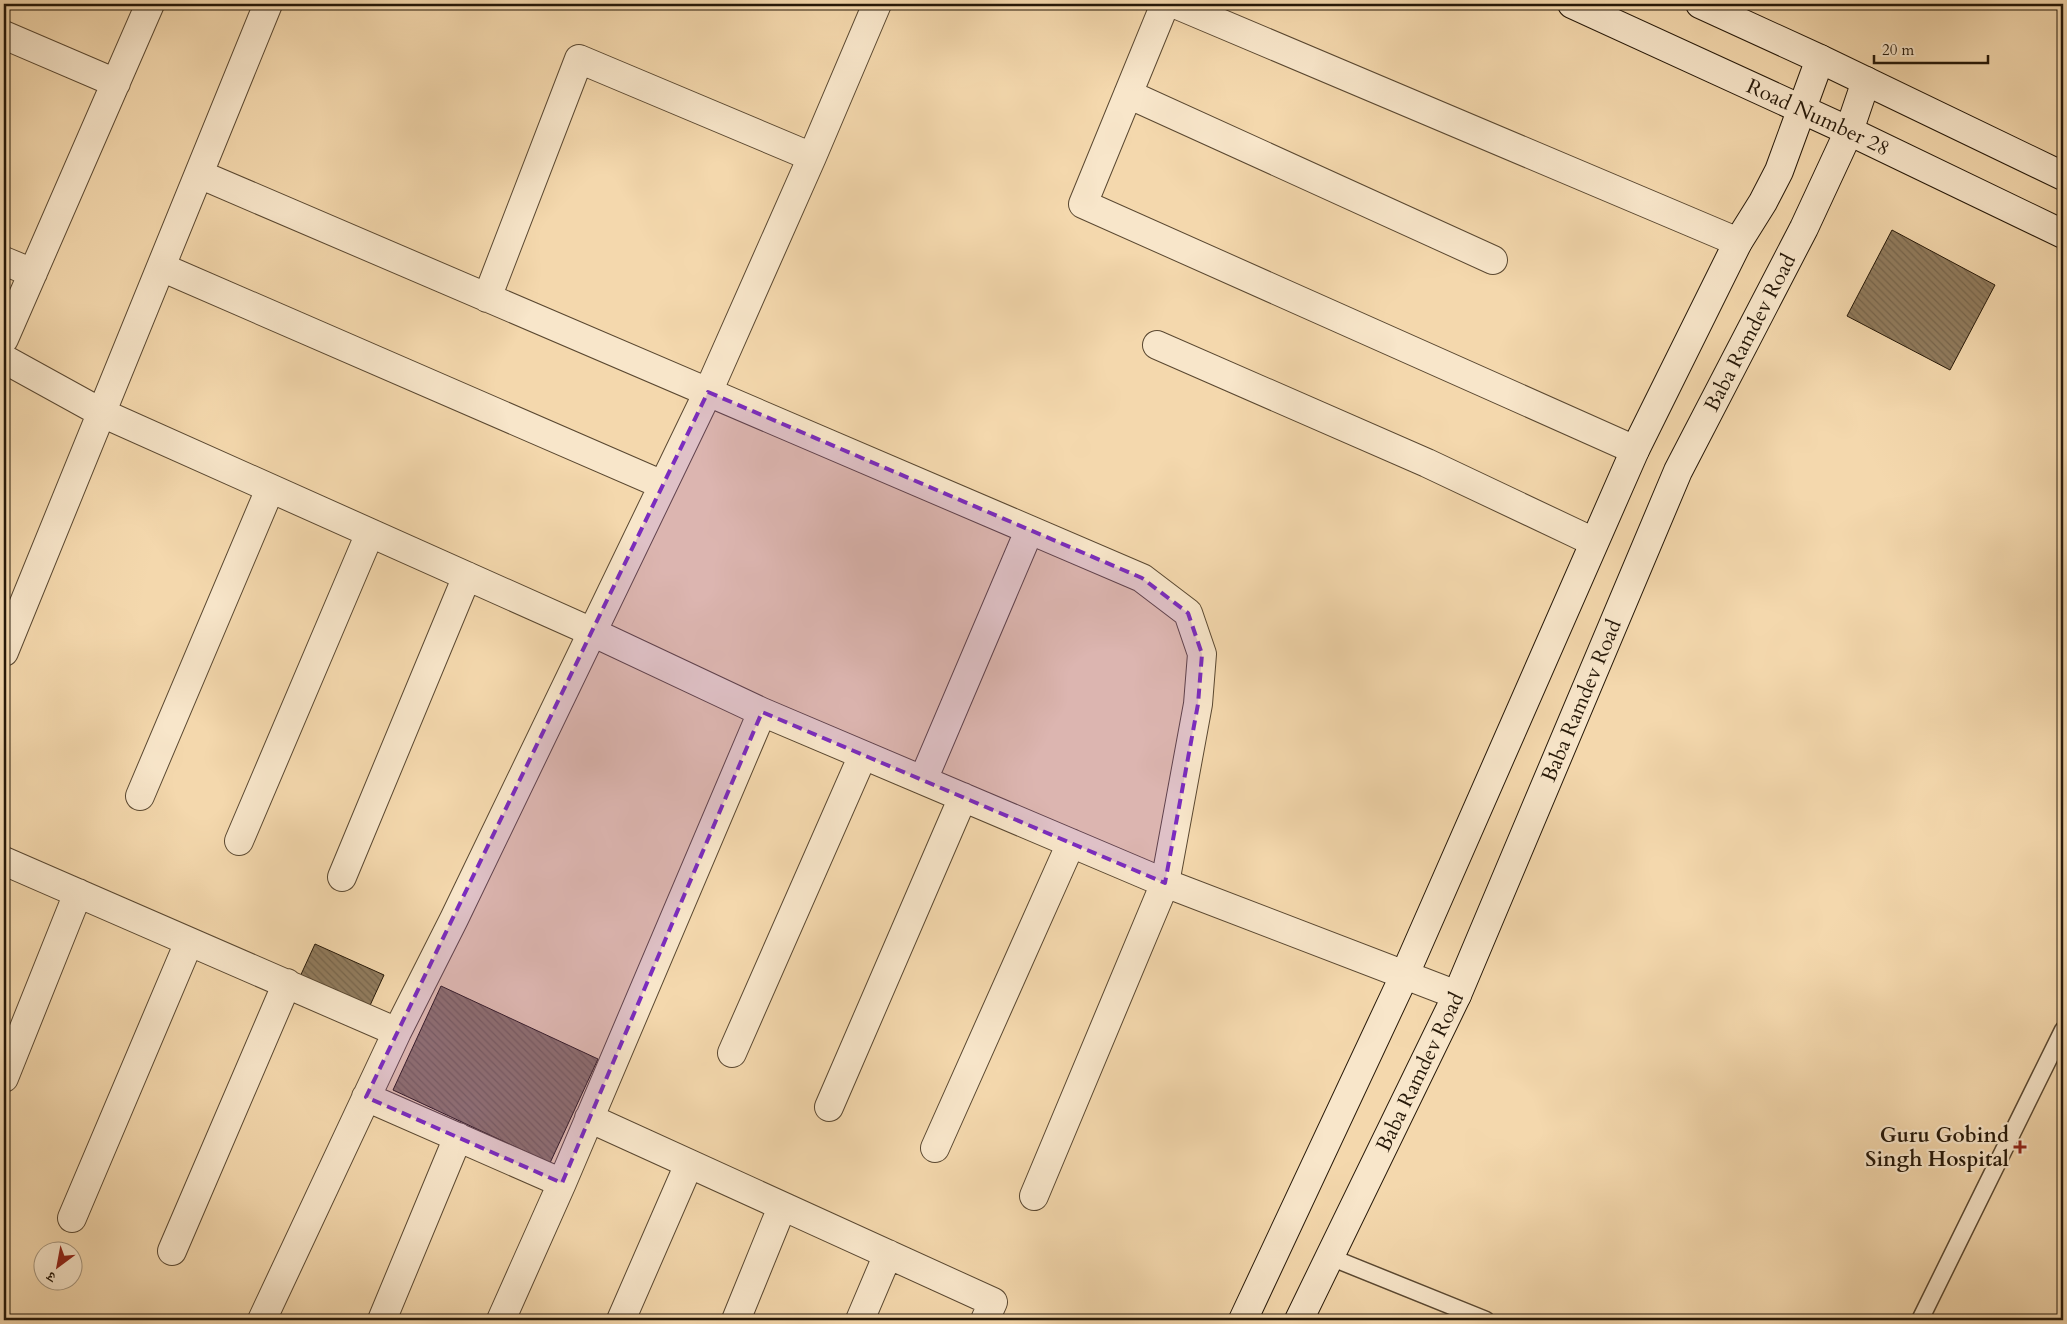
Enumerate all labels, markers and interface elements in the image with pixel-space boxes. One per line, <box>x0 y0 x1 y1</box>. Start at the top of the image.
scale bar <box>1874 32 1988 64</box>
text: 20 m <box>1882 40 1914 60</box>
street label: Road Number 28 <box>1742 72 1895 163</box>
street label: Baba Ramdev Road <box>1697 249 1803 416</box>
street label: Baba Ramdev Road <box>1534 615 1628 786</box>
street label: Baba Ramdev Road <box>1369 987 1471 1156</box>
place label: Guru Gobind Singh Hospital <box>1865 1121 2009 1174</box>
marker: Guru Gobind Singh Hospital <box>2013 1140 2027 1154</box>
north arrow <box>32 1242 82 1292</box>
text: उ <box>43 1266 60 1287</box>

